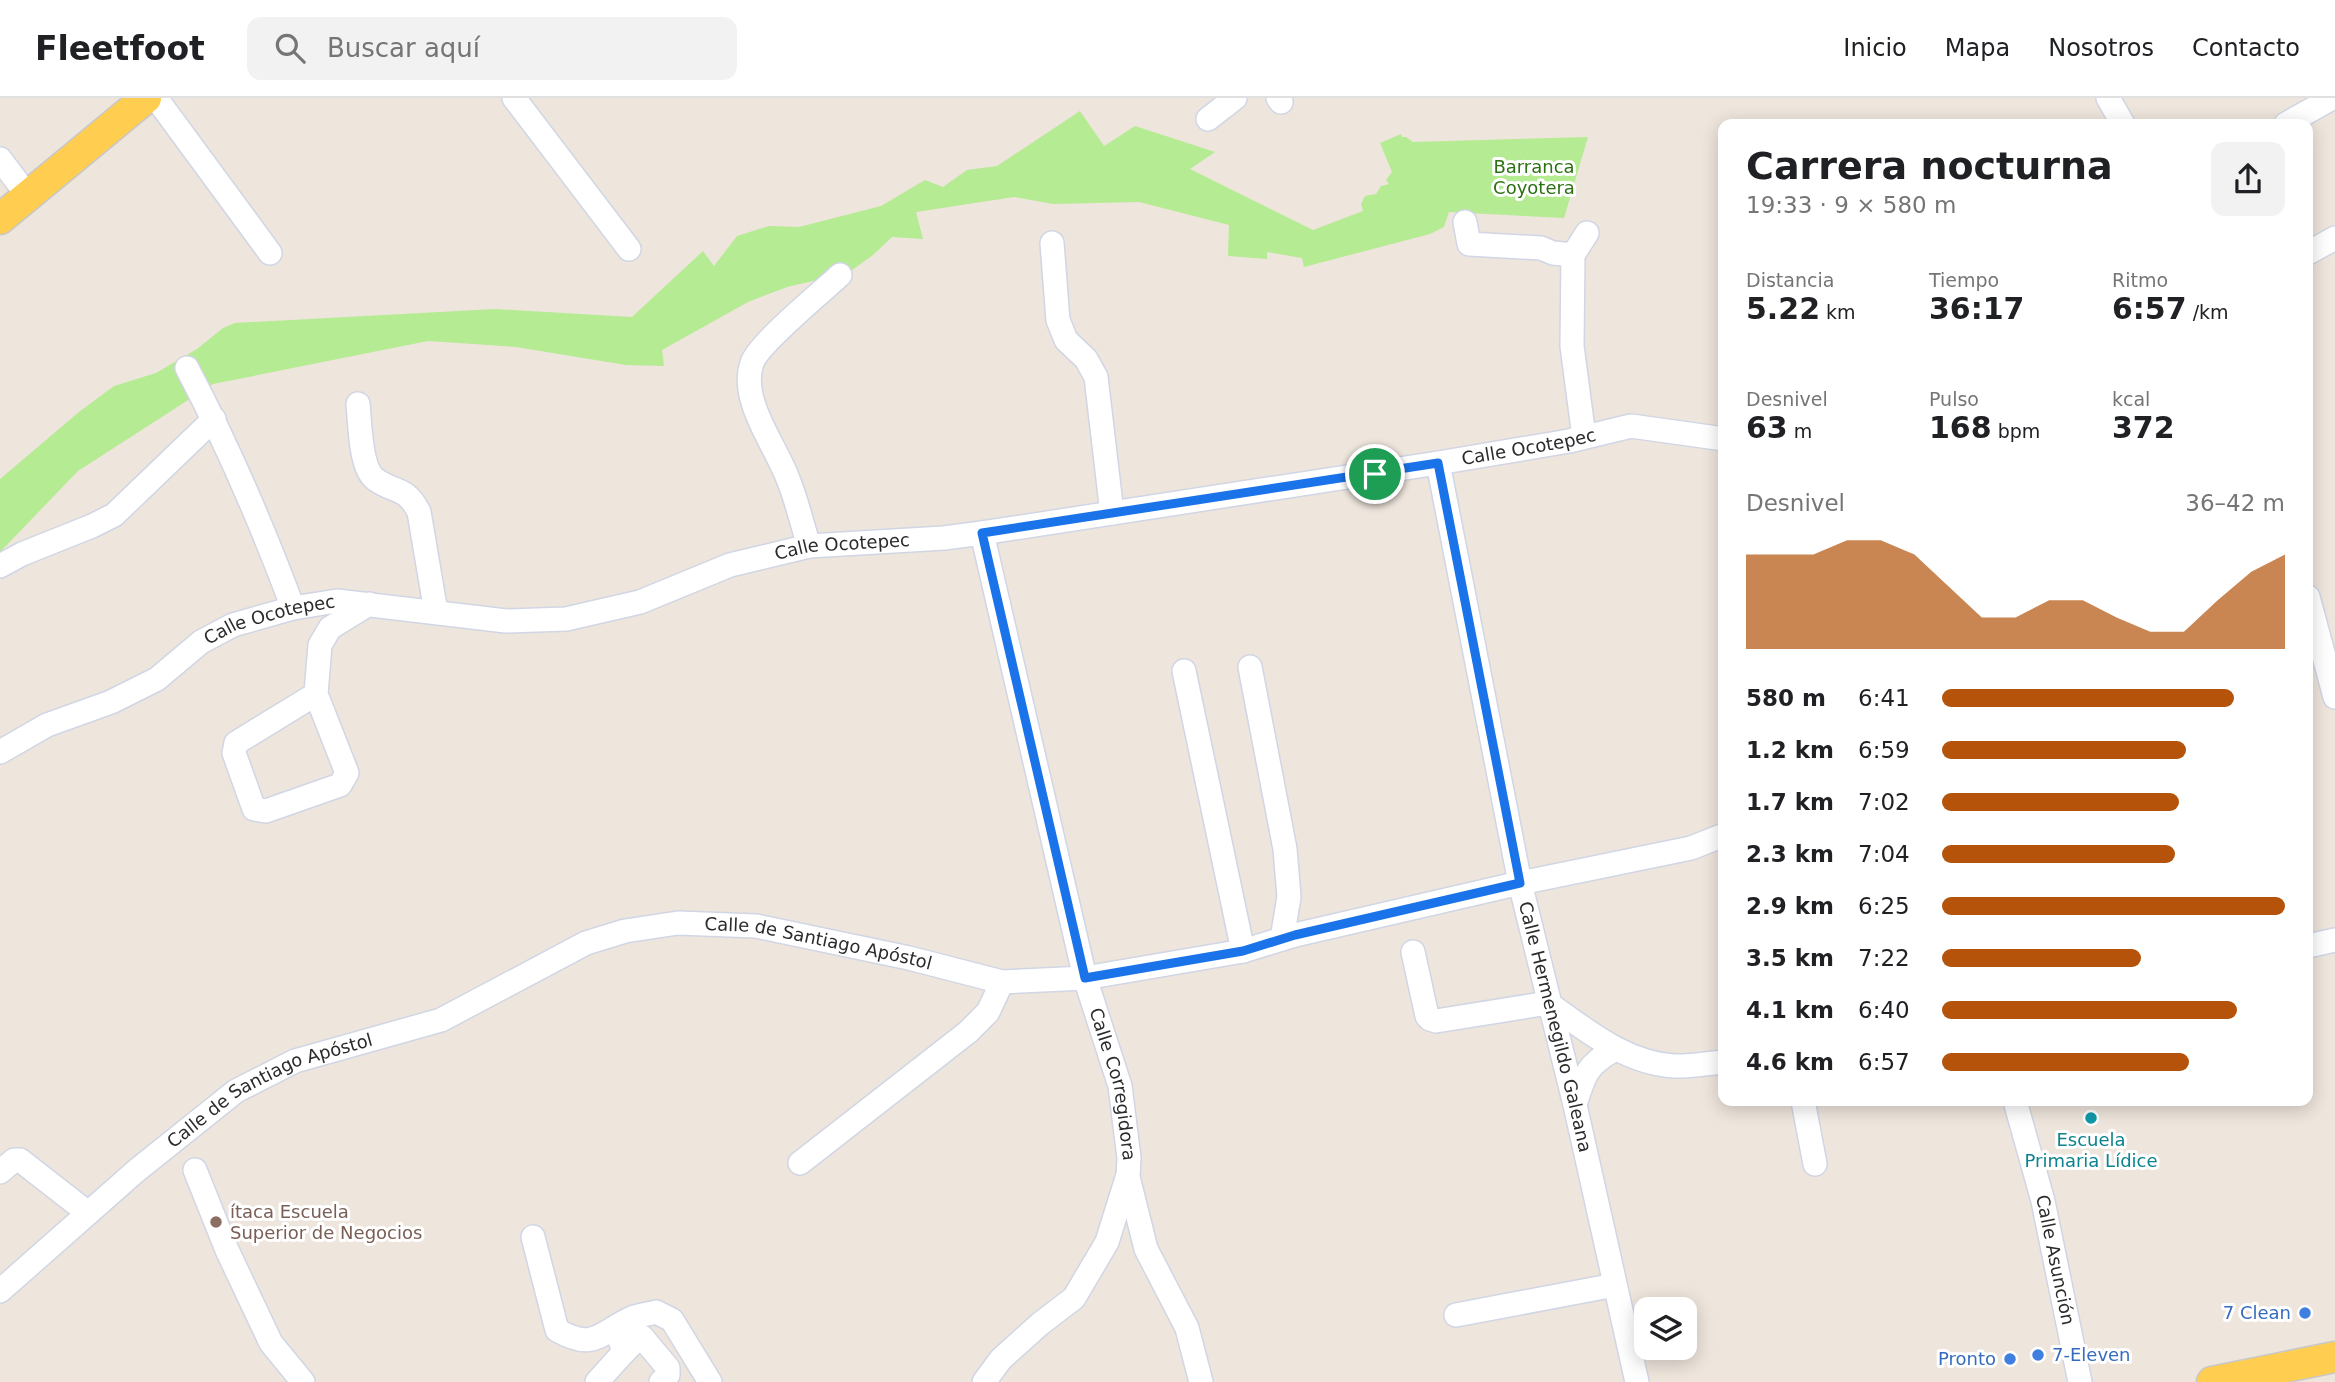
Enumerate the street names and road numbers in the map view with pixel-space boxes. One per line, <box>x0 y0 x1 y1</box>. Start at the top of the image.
street label: Calle Ocotepec <box>1460 424 1598 469</box>
street label: Calle Ocotepec <box>772 529 910 564</box>
street label: Calle Ocotepec <box>200 590 336 649</box>
street label: Calle Hermenegildo Galeana <box>1515 899 1596 1154</box>
street label: Calle de Santiago Apóstol <box>704 913 934 974</box>
street label: Calle Corregidora <box>1085 1005 1140 1162</box>
street label: Calle de Santiago Apóstol <box>163 1029 375 1152</box>
street label: Calle Asunción <box>2032 1193 2079 1327</box>

